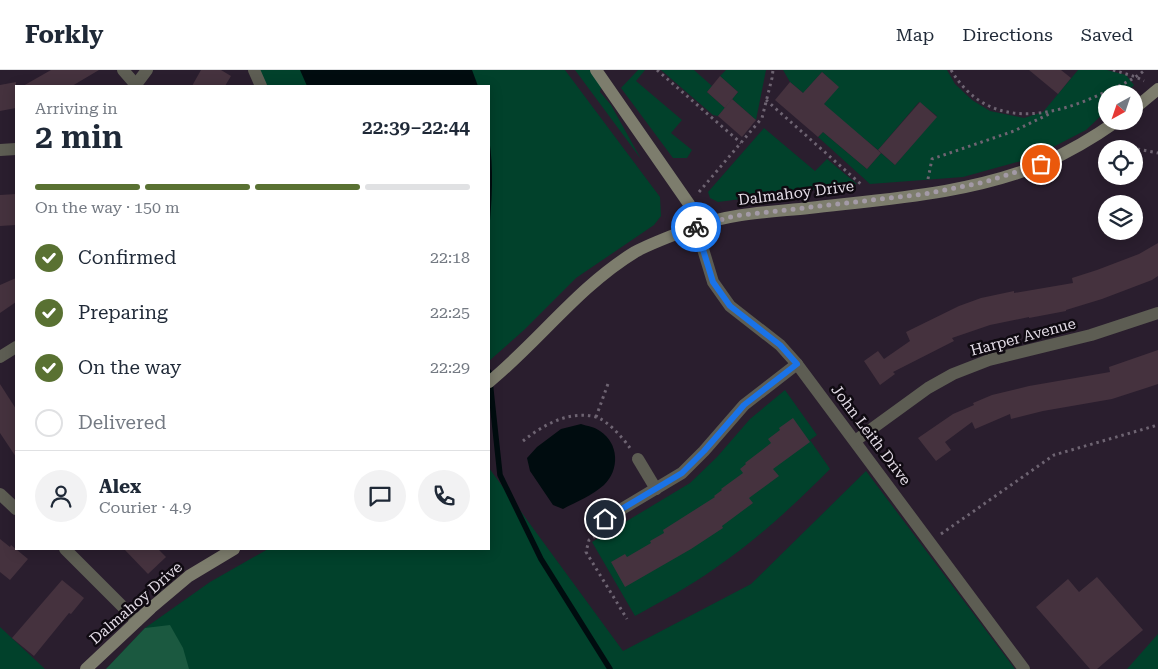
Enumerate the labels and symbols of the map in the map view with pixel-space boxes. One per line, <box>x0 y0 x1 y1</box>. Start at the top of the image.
north arrow <box>1098 85 1142 130</box>
pin <box>1020 143 1062 185</box>
street label: Dalmahoy Drive <box>737 177 855 209</box>
courier <box>671 202 721 252</box>
street label: Harper Avenue <box>968 314 1078 360</box>
street label: John Leith Drive <box>827 381 915 489</box>
pin <box>584 498 626 540</box>
street label: Dalmahoy Drive <box>86 558 186 648</box>

